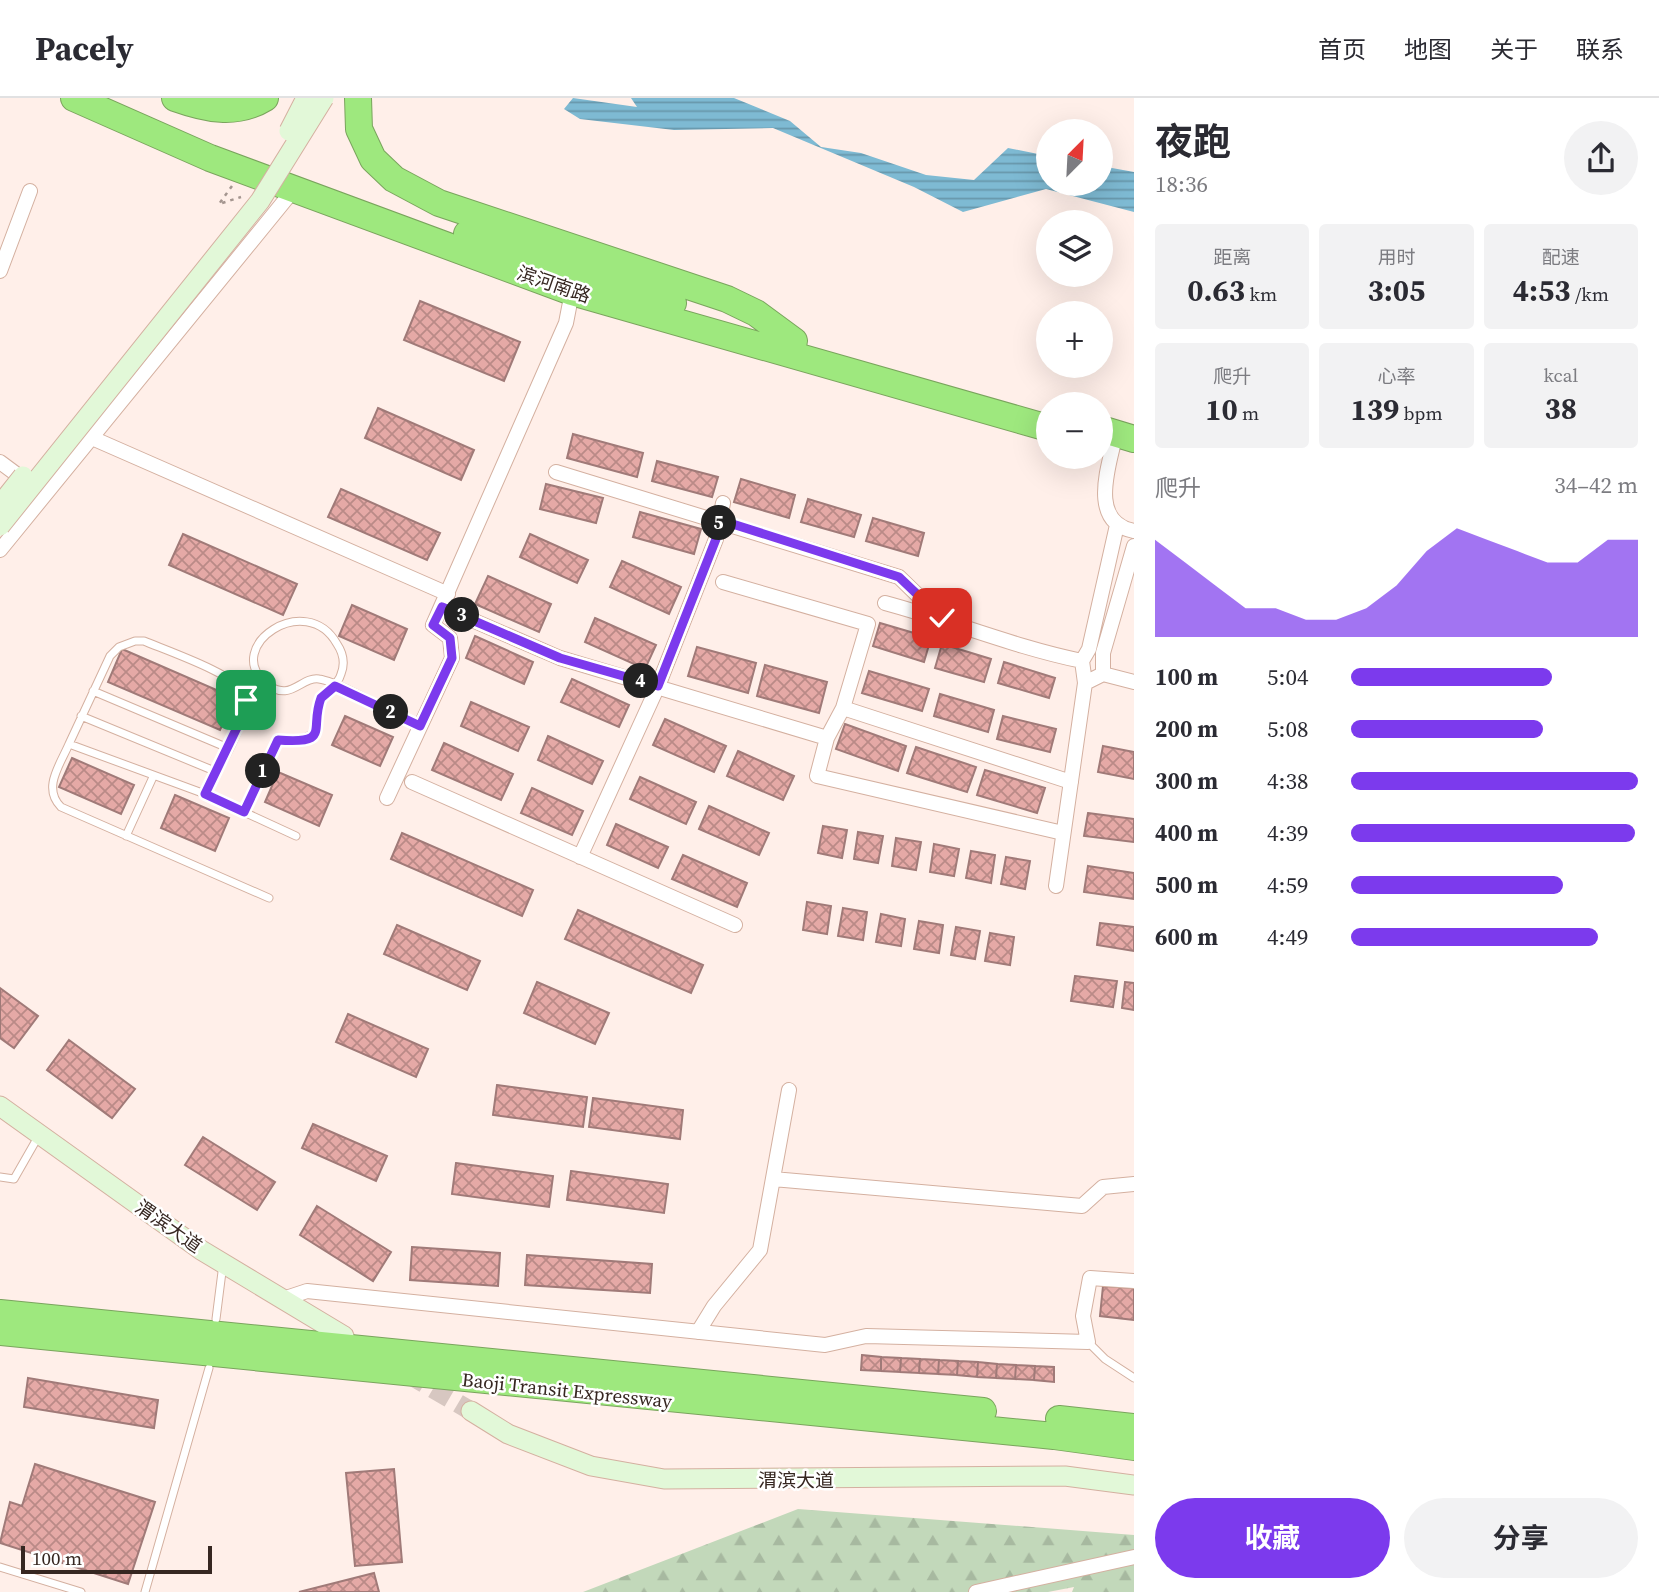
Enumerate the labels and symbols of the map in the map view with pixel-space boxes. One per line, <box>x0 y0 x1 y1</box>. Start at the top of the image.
north arrow <box>1036 119 1113 196</box>
street label: 滨河南路 <box>514 259 594 309</box>
pin: 5 <box>702 506 736 540</box>
pin <box>912 588 972 648</box>
pin: 3 <box>444 598 480 632</box>
pin: 4 <box>624 664 658 698</box>
pin <box>216 670 276 730</box>
pin: 2 <box>374 694 408 730</box>
pin: 1 <box>246 754 280 788</box>
street label: 渭滨大道 <box>130 1194 208 1258</box>
street label: Baoji Transit Expressway <box>461 1366 674 1414</box>
street label: 渭滨大道 <box>758 1467 834 1493</box>
scale bar <box>21 1543 212 1575</box>

